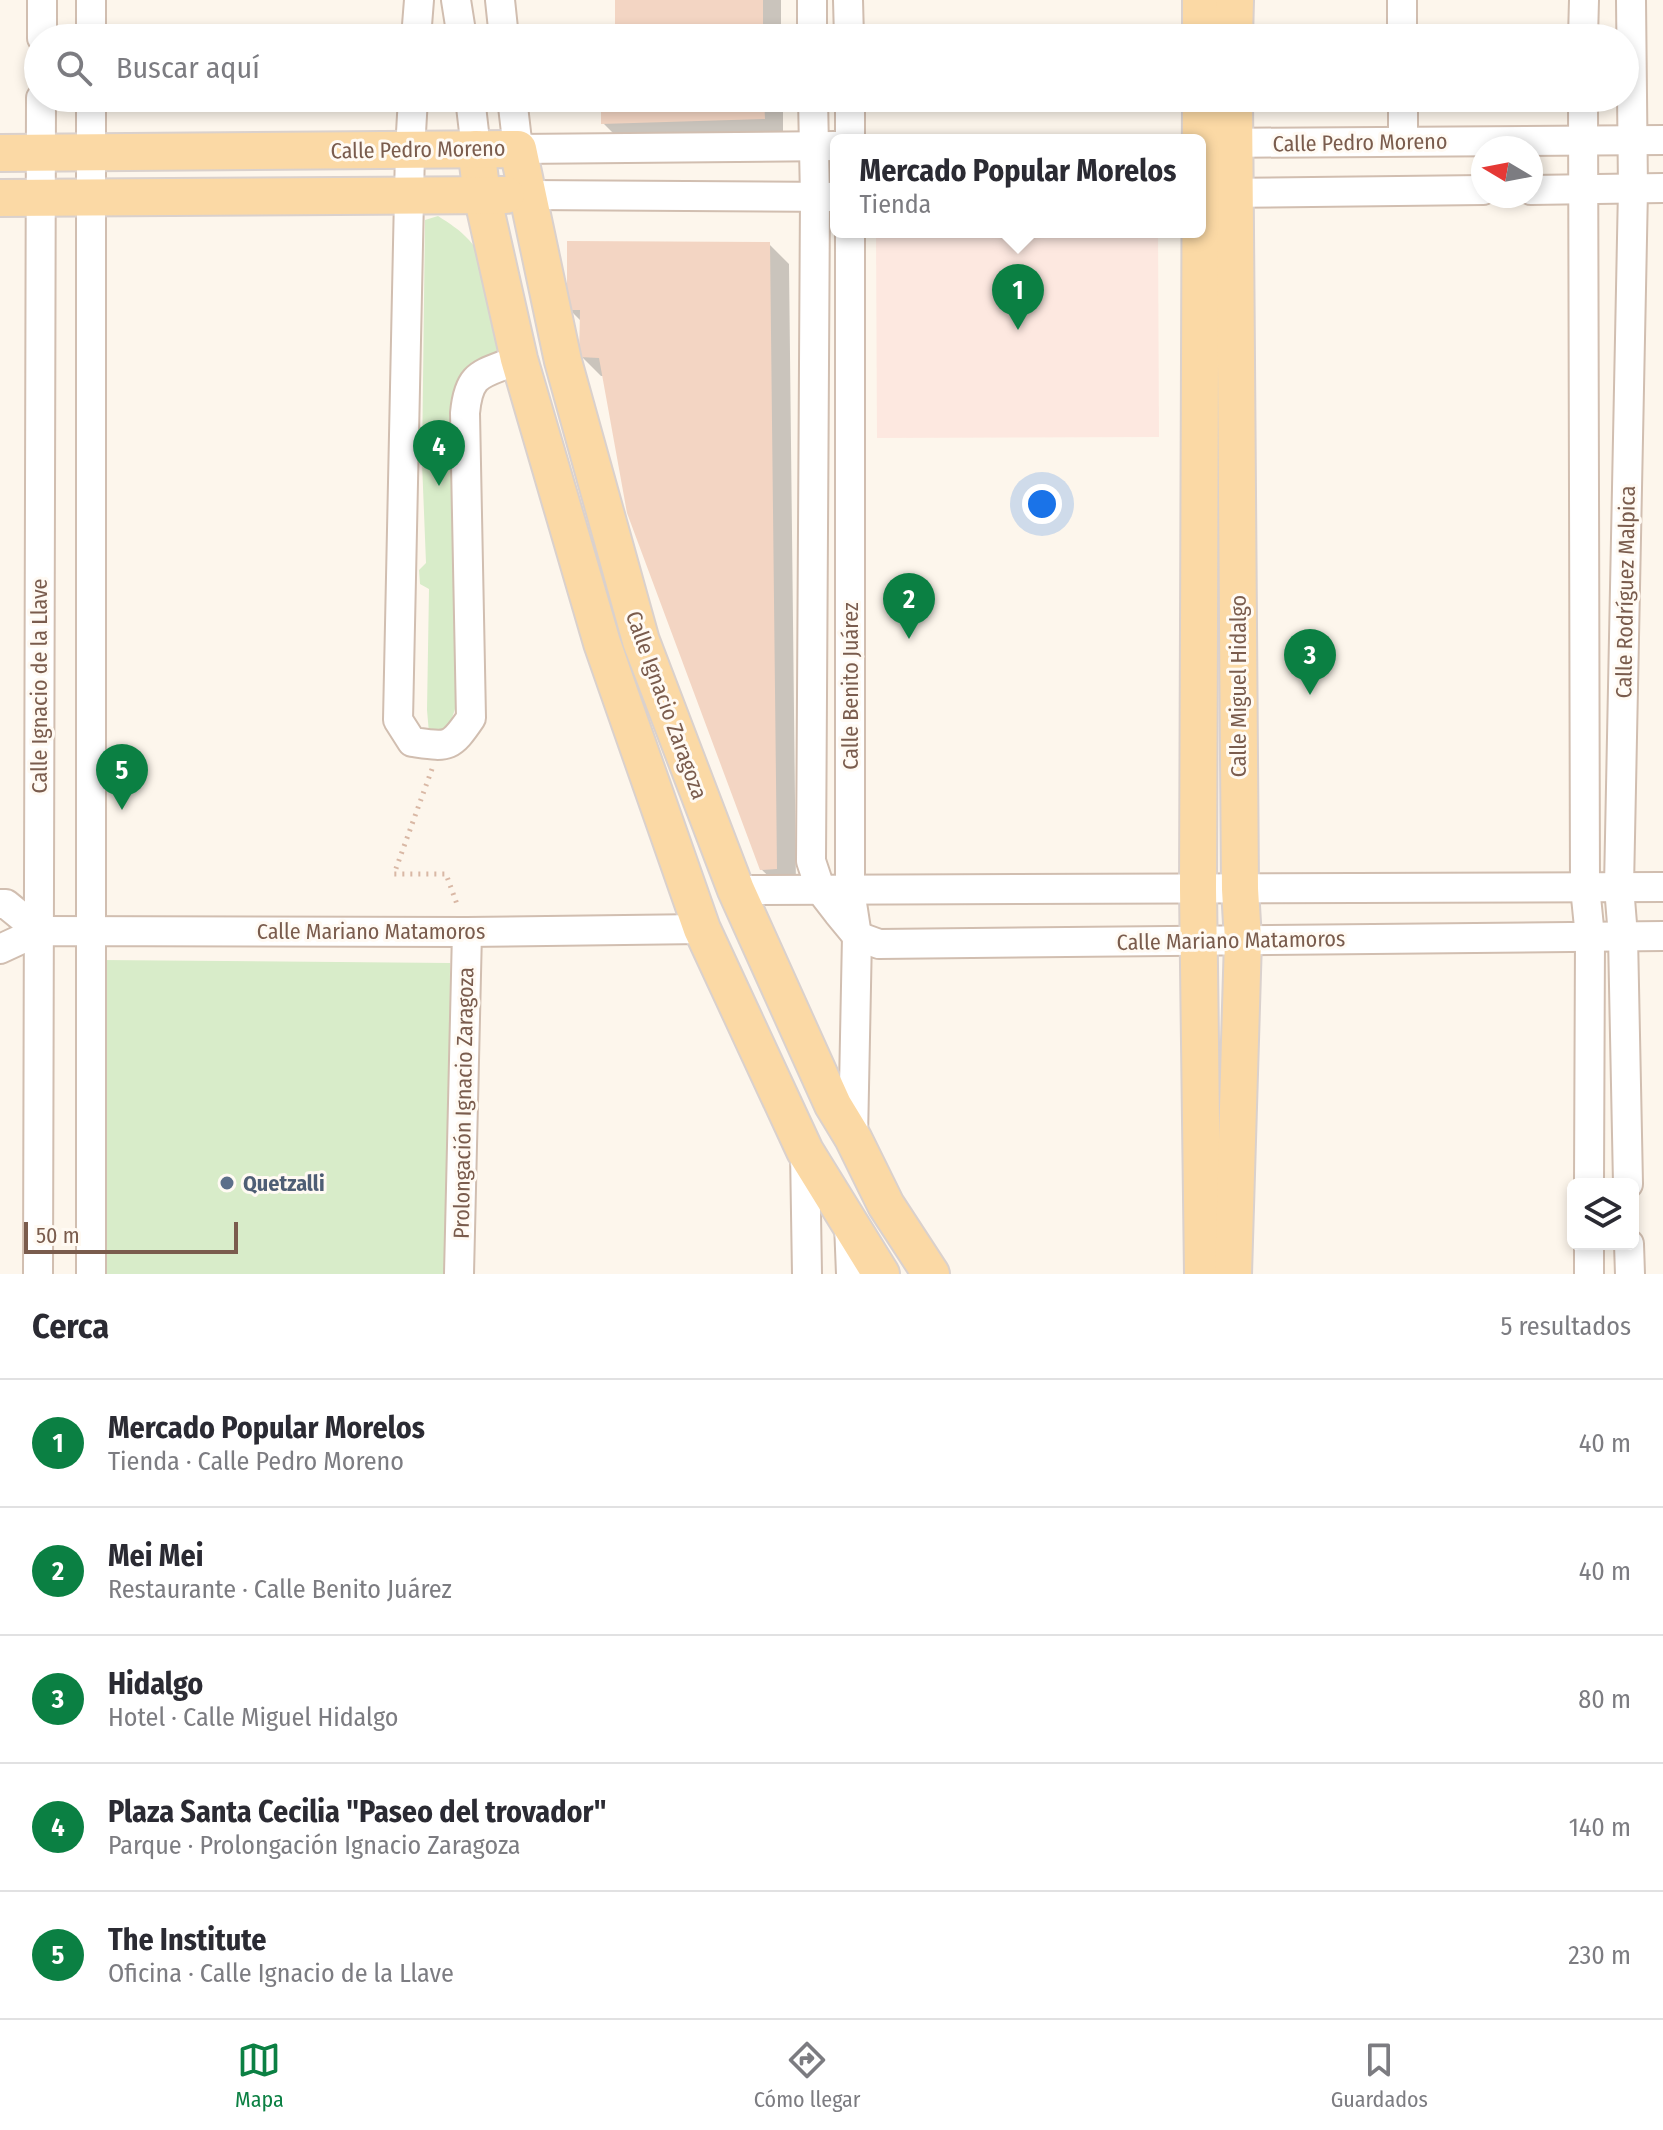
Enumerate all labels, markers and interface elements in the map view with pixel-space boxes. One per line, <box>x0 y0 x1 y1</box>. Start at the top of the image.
search box <box>24 24 1639 112</box>
icon: search <box>52 46 96 90</box>
text: Buscar aquí <box>116 50 260 86</box>
street label: Calle Pedro Moreno <box>1272 127 1448 158</box>
street label: Calle Pedro Moreno <box>330 134 506 165</box>
popup <box>830 134 1206 238</box>
north arrow <box>1471 136 1543 208</box>
text: Mercado Popular Morelos <box>860 153 1176 189</box>
text: Tienda <box>860 189 931 220</box>
pin: 1 <box>992 264 1044 330</box>
pin: 4 <box>413 420 465 486</box>
your location <box>1022 484 1062 524</box>
street label: Calle Rodríguez Malpica <box>1610 485 1641 699</box>
pin: 2 <box>883 573 935 639</box>
street label: Calle Ignacio de la Llave <box>26 579 53 793</box>
street label: Calle Miguel Hidalgo <box>1225 595 1252 777</box>
street label: Calle Benito Juárez <box>837 602 864 770</box>
street label: Calle Ignacio Zaragoza <box>620 607 713 803</box>
pin: 3 <box>1284 629 1336 695</box>
pin: 5 <box>96 744 148 810</box>
street label: Calle Mariano Matamoros <box>257 918 485 945</box>
street label: Calle Mariano Matamoros <box>1116 925 1346 956</box>
street label: Prolongación Ignacio Zaragoza <box>448 967 479 1239</box>
place label: Quetzalli <box>243 1170 325 1197</box>
marker: Quetzalli <box>218 1174 236 1192</box>
map controls <box>1567 1178 1639 1250</box>
button: layers <box>1567 1178 1639 1250</box>
scale bar <box>24 1218 238 1254</box>
text: 50 m <box>36 1222 80 1249</box>
text: Cerca <box>32 1306 109 1347</box>
text: 5 resultados <box>1500 1311 1631 1342</box>
text: Mercado Popular Morelos <box>108 1410 425 1446</box>
text: 1 <box>53 1428 64 1459</box>
text: 40 m <box>1579 1428 1631 1459</box>
text: Tienda · Calle Pedro Moreno <box>108 1446 404 1477</box>
text: Mei Mei <box>108 1538 203 1574</box>
text: 2 <box>52 1556 64 1587</box>
text: 40 m <box>1579 1556 1631 1587</box>
text: Restaurante · Calle Benito Juárez <box>108 1574 452 1605</box>
text: Hidalgo <box>108 1666 203 1702</box>
text: 3 <box>52 1684 64 1715</box>
text: 80 m <box>1578 1684 1631 1715</box>
text: Hotel · Calle Miguel Hidalgo <box>108 1702 398 1733</box>
text: Plaza Santa Cecilia "Paseo del trovador" <box>108 1794 607 1830</box>
text: 4 <box>51 1812 65 1843</box>
text: 140 m <box>1569 1812 1631 1843</box>
text: Parque · Prolongación Ignacio Zaragoza <box>108 1830 521 1861</box>
text: The Institute <box>108 1922 267 1958</box>
text: 5 <box>52 1940 64 1971</box>
text: 230 m <box>1568 1940 1631 1971</box>
text: Oficina · Calle Ignacio de la Llave <box>108 1958 454 1989</box>
tab: Mapa <box>235 2038 284 2113</box>
tab: Cómo llegar <box>754 2038 861 2113</box>
tab: Guardados <box>1331 2038 1428 2113</box>

